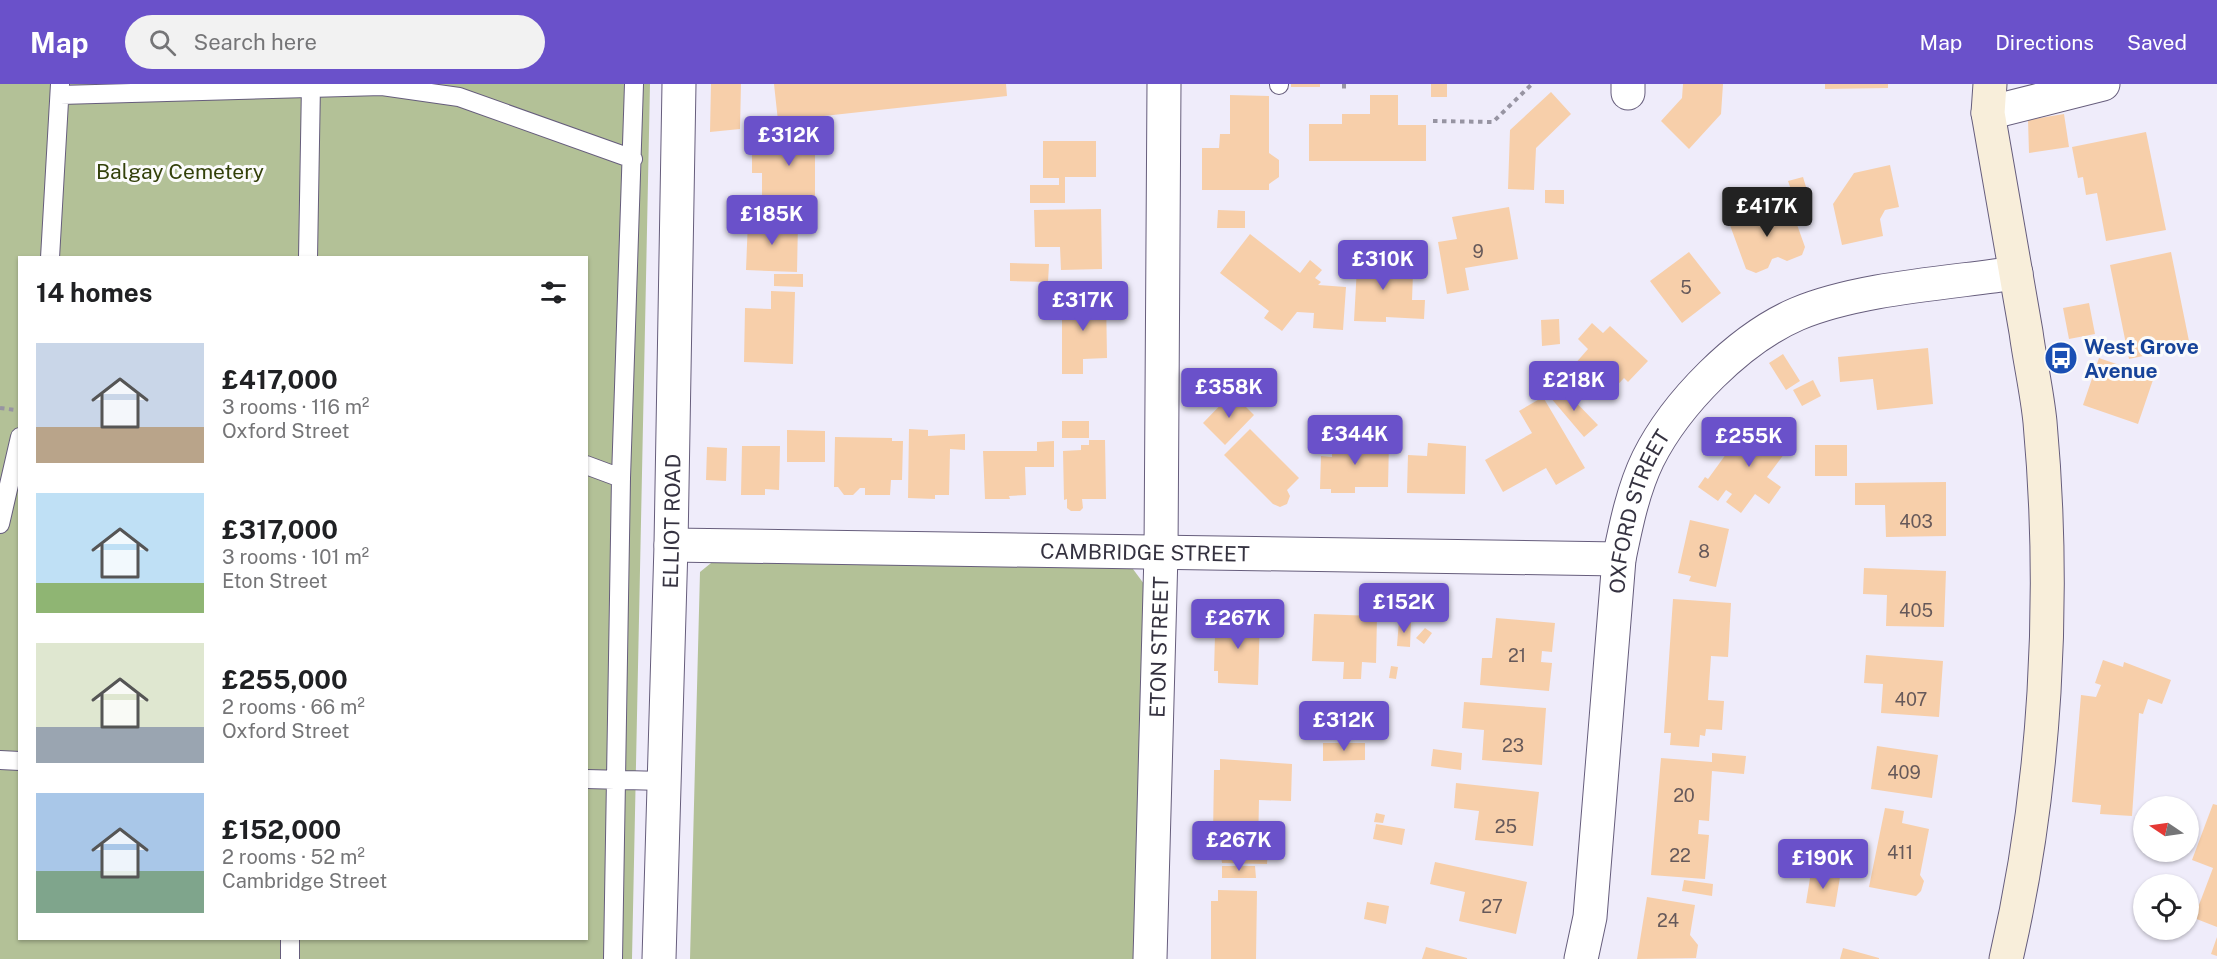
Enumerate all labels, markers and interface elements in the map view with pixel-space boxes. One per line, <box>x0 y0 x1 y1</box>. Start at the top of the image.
search box <box>125 15 545 69</box>
text: Map <box>30 26 89 59</box>
icon: search <box>146 26 179 59</box>
text: Search here <box>194 29 317 55</box>
text: Map <box>1920 30 1962 55</box>
text: Directions <box>1995 30 2094 55</box>
text: Saved <box>2127 30 2187 55</box>
pin: £312K <box>747 116 831 167</box>
text: £312K <box>758 123 820 147</box>
park label: Balgay Cemetery <box>96 159 264 184</box>
pin: £417K <box>1725 187 1809 238</box>
text: £417K <box>1736 194 1798 218</box>
pin: £185K <box>730 195 814 246</box>
text: £185K <box>741 202 803 226</box>
pin: £310K <box>1341 240 1425 291</box>
house number: 9 <box>1472 241 1484 262</box>
text: £310K <box>1352 247 1414 271</box>
icon: filters <box>537 276 570 309</box>
text: 14 homes <box>36 277 152 308</box>
house number: 5 <box>1680 277 1692 298</box>
pin: £317K <box>1041 281 1125 332</box>
text: £317K <box>1052 288 1114 312</box>
place label: West Grove Avenue <box>2084 334 2199 383</box>
bus stop icon: West Grove Avenue <box>2043 340 2079 376</box>
pin: £218K <box>1532 361 1616 412</box>
text: £417,000 <box>222 364 338 395</box>
icon: home <box>84 367 156 439</box>
pin: £358K <box>1187 368 1271 419</box>
text: £218K <box>1543 368 1605 392</box>
text: £358K <box>1195 375 1263 399</box>
text: 3 rooms · 116 m² <box>222 395 369 419</box>
pin: £344K <box>1313 415 1397 466</box>
pin: £255K <box>1707 417 1791 468</box>
text: Oxford Street <box>222 419 350 443</box>
text: £344K <box>1322 422 1388 446</box>
text: £255K <box>1716 424 1783 448</box>
street label: OXFORD STREET <box>1604 425 1675 594</box>
street label: ELLIOT ROAD <box>657 454 685 589</box>
house number: 403 <box>1899 511 1933 532</box>
text: £317,000 <box>222 514 338 545</box>
icon: home <box>84 517 156 589</box>
street label: CAMBRIDGE STREET <box>1040 538 1250 566</box>
house number: 8 <box>1698 541 1710 562</box>
text: 3 rooms · 101 m² <box>222 545 369 569</box>
text: Eton Street <box>222 569 328 593</box>
street label: ETON STREET <box>1144 576 1173 718</box>
pin: £152K <box>1362 583 1446 634</box>
text: £152K <box>1373 590 1435 614</box>
pin: £267K <box>1196 599 1280 650</box>
house number: 405 <box>1899 600 1933 621</box>
text: £267K <box>1205 606 1271 630</box>
house number: 21 <box>1508 645 1526 666</box>
text: £255,000 <box>222 664 348 695</box>
icon: home <box>84 667 156 739</box>
house number: 407 <box>1895 689 1927 710</box>
text: 2 rooms · 66 m² <box>222 695 365 719</box>
pin: £312K <box>1302 701 1386 752</box>
text: £312K <box>1313 708 1375 732</box>
text: Oxford Street <box>222 719 350 743</box>
house number: 23 <box>1502 735 1524 756</box>
house number: 409 <box>1887 762 1921 783</box>
house number: 20 <box>1673 785 1695 806</box>
north arrow <box>2133 796 2199 862</box>
map controls <box>2133 796 2199 940</box>
text: £152,000 <box>222 814 341 845</box>
house number: 25 <box>1495 816 1517 837</box>
icon: home <box>84 817 156 889</box>
pin: £267K <box>1197 821 1281 872</box>
text: £267K <box>1206 828 1272 852</box>
pin: £190K <box>1781 839 1865 890</box>
house number: 411 <box>1887 842 1913 863</box>
text: 2 rooms · 52 m² <box>222 845 365 869</box>
house number: 22 <box>1669 845 1691 866</box>
text: £190K <box>1792 846 1854 870</box>
text: Cambridge Street <box>222 869 387 893</box>
button: locate <box>2133 874 2199 940</box>
house number: 27 <box>1481 896 1503 917</box>
house number: 24 <box>1657 910 1679 931</box>

